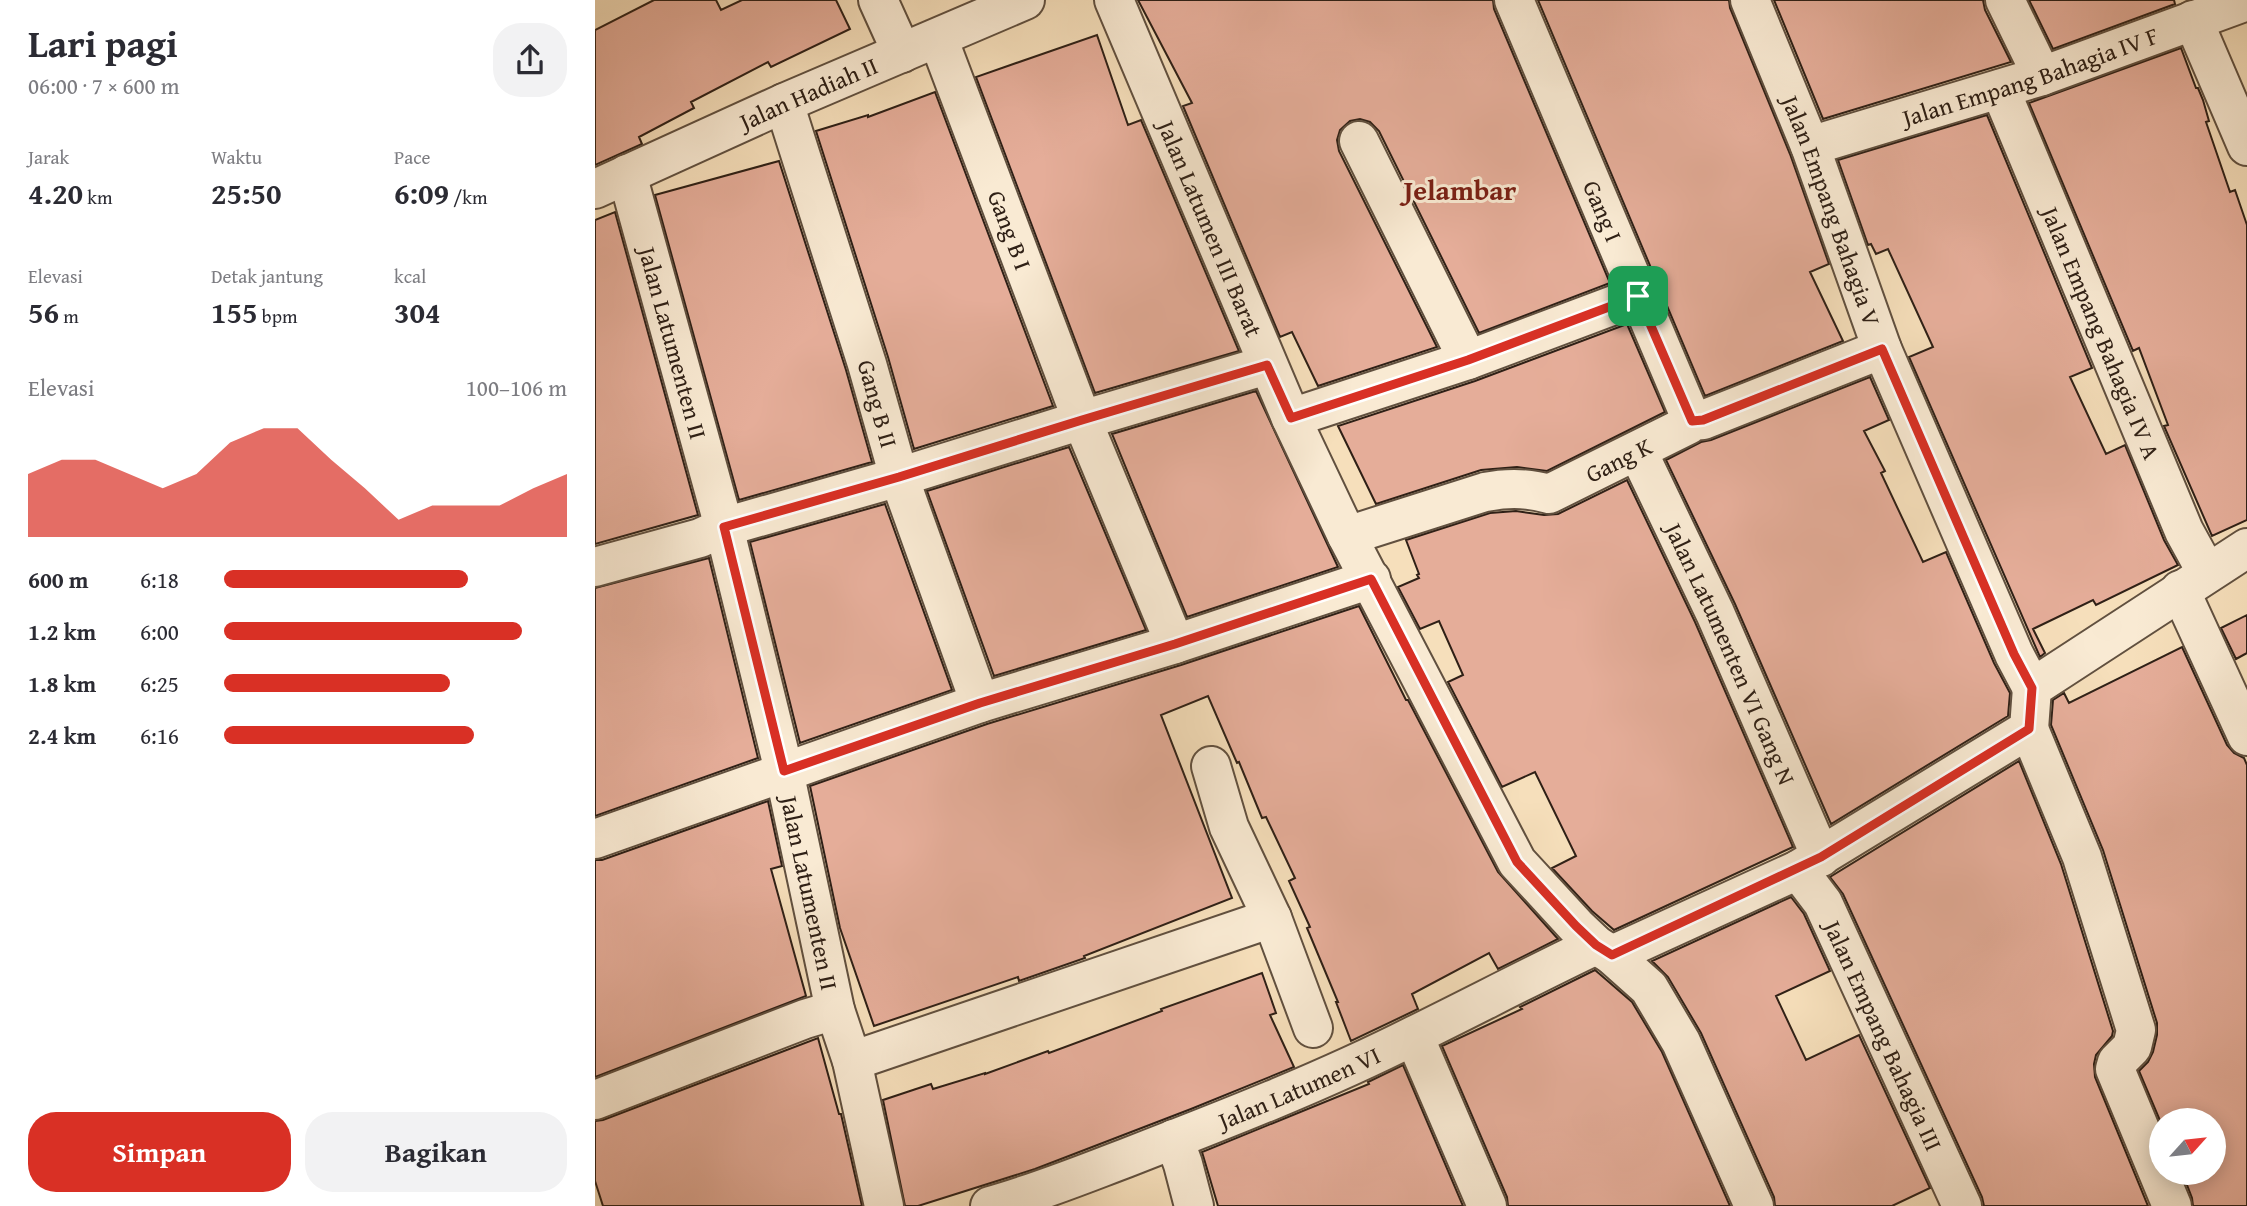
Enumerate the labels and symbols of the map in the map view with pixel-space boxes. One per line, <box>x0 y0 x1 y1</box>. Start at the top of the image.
street label: Jalan Empang Bahagia IV F <box>1895 17 2163 136</box>
street label: Jalan Hadiah II <box>731 48 883 140</box>
street label: Jalan Empang Bahagia V <box>1772 87 1890 331</box>
street label: Jalan Latumen III Barat <box>1148 112 1272 342</box>
district label: Jelambar <box>1400 169 1517 210</box>
street label: Gang I <box>1575 175 1632 247</box>
street label: Gang B I <box>979 185 1041 275</box>
street label: Jalan Empang Bahagia IV A <box>2032 198 2170 465</box>
street label: Jalan Latumenten II <box>629 240 716 443</box>
pin <box>1608 266 1668 326</box>
street label: Gang B II <box>849 356 907 452</box>
street label: Gang K <box>1579 428 1659 491</box>
street label: Jalan Latumenten VI Gang N <box>1656 514 1805 790</box>
street label: Jalan Latumenten II <box>772 790 848 993</box>
street label: Jalan Empang Bahagia III <box>1814 912 1952 1156</box>
street label: Jalan Latumen VI <box>1210 1037 1386 1139</box>
north arrow <box>2149 1108 2226 1185</box>

